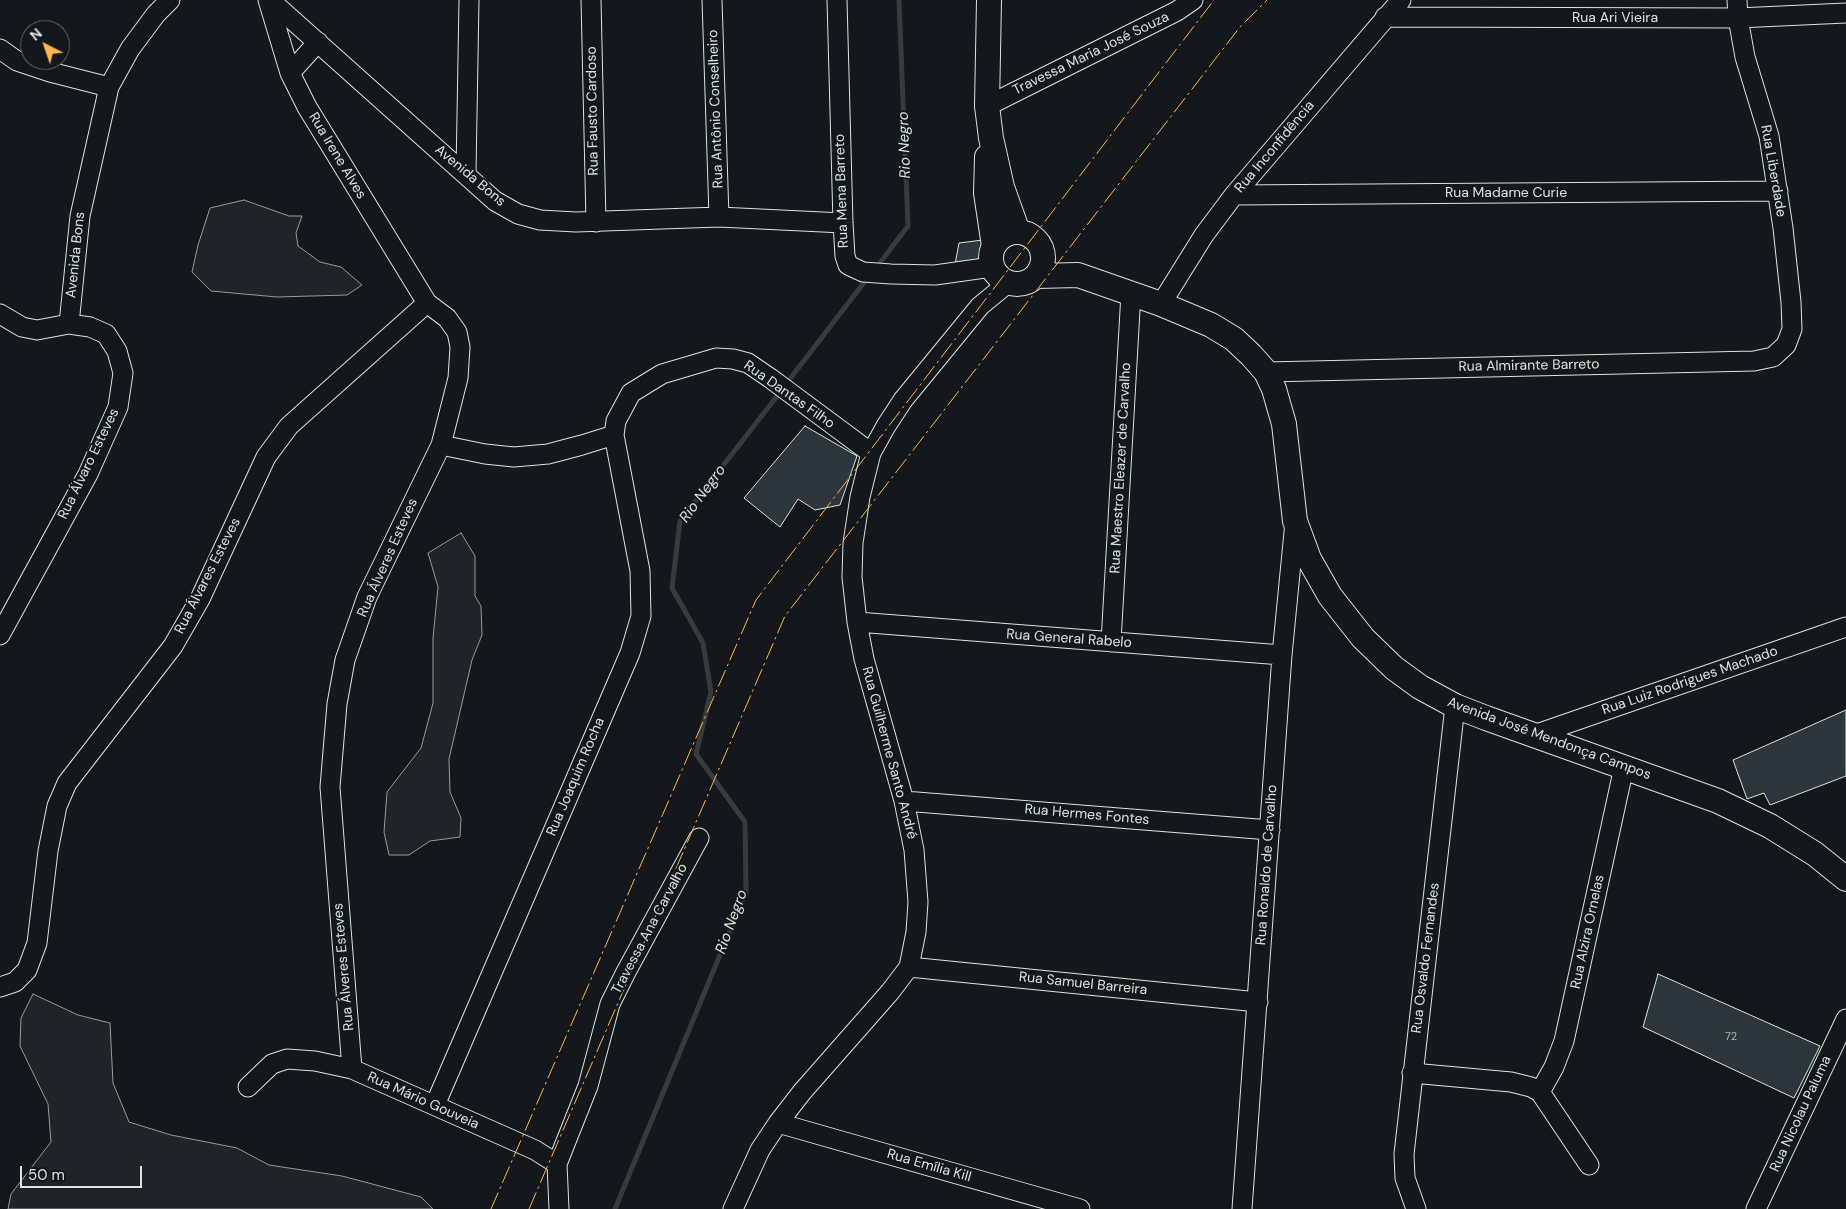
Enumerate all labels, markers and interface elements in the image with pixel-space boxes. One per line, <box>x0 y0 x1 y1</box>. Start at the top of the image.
street label: Travessa Maria José Souza <box>1010 9 1172 99</box>
street label: Rua Ari Vieira <box>1572 10 1658 26</box>
north arrow <box>20 20 70 70</box>
text: N <box>26 24 46 45</box>
street label: Rua Antônio Conselheiro <box>705 29 727 189</box>
street label: Rua Fausto Cardoso <box>583 46 603 176</box>
street label: Rua Inconfidência <box>1232 98 1318 196</box>
street label: Rua Irene Alves <box>305 110 369 202</box>
water label: Rio Negro <box>895 111 915 179</box>
street label: Rua Liberdade <box>1757 124 1789 218</box>
street label: Rua Mena Barreto <box>832 134 852 248</box>
street label: Avenida Bons <box>431 142 509 210</box>
street label: Rua Madame Curie <box>1445 185 1567 201</box>
street label: Avenida Bons <box>63 211 89 299</box>
street label: Rua Almirante Barreto <box>1458 356 1600 376</box>
street label: Rua Dantas Filho <box>740 357 838 433</box>
street label: Rua Maestro Eleazer de Carvalho <box>1107 362 1135 574</box>
street label: Rua Álvaro Esteves <box>55 406 123 522</box>
water label: Rio Negro <box>676 462 730 526</box>
street label: Rua Álveres Esteves <box>354 496 422 620</box>
street label: Rua Álvares Esteves <box>171 515 245 637</box>
street label: Rua General Rabelo <box>1006 626 1132 652</box>
street label: Rua Luiz Rodrigues Machado <box>1600 643 1780 719</box>
street label: Rua Guilherme Santo André <box>858 665 920 841</box>
street label: Avenida José Mendonça Campos <box>1445 694 1653 784</box>
street label: Rua Joaquim Rocha <box>543 715 609 839</box>
street label: Rua Ronaldo de Carvalho <box>1253 784 1281 946</box>
street label: Rua Hermes Fontes <box>1024 801 1150 829</box>
street label: Travessa Ana Carvalho <box>608 861 692 997</box>
street label: Rua Alzira Ornelas <box>1568 873 1608 991</box>
street label: Rua Osvaldo Fernandes <box>1408 882 1444 1034</box>
water label: Rio Negro <box>712 887 752 957</box>
street label: Rua Álveres Esteves <box>330 902 358 1032</box>
street label: Rua Samuel Barreira <box>1018 969 1148 999</box>
house number: 72 <box>1725 1030 1737 1044</box>
street label: Rua Nicolau Paluma <box>1767 1053 1835 1175</box>
street label: Rua Mário Gouveia <box>365 1069 481 1133</box>
street label: Rua Emília Kill <box>885 1146 973 1186</box>
scale bar <box>22 1156 145 1188</box>
text: 50 m <box>28 1165 65 1185</box>

